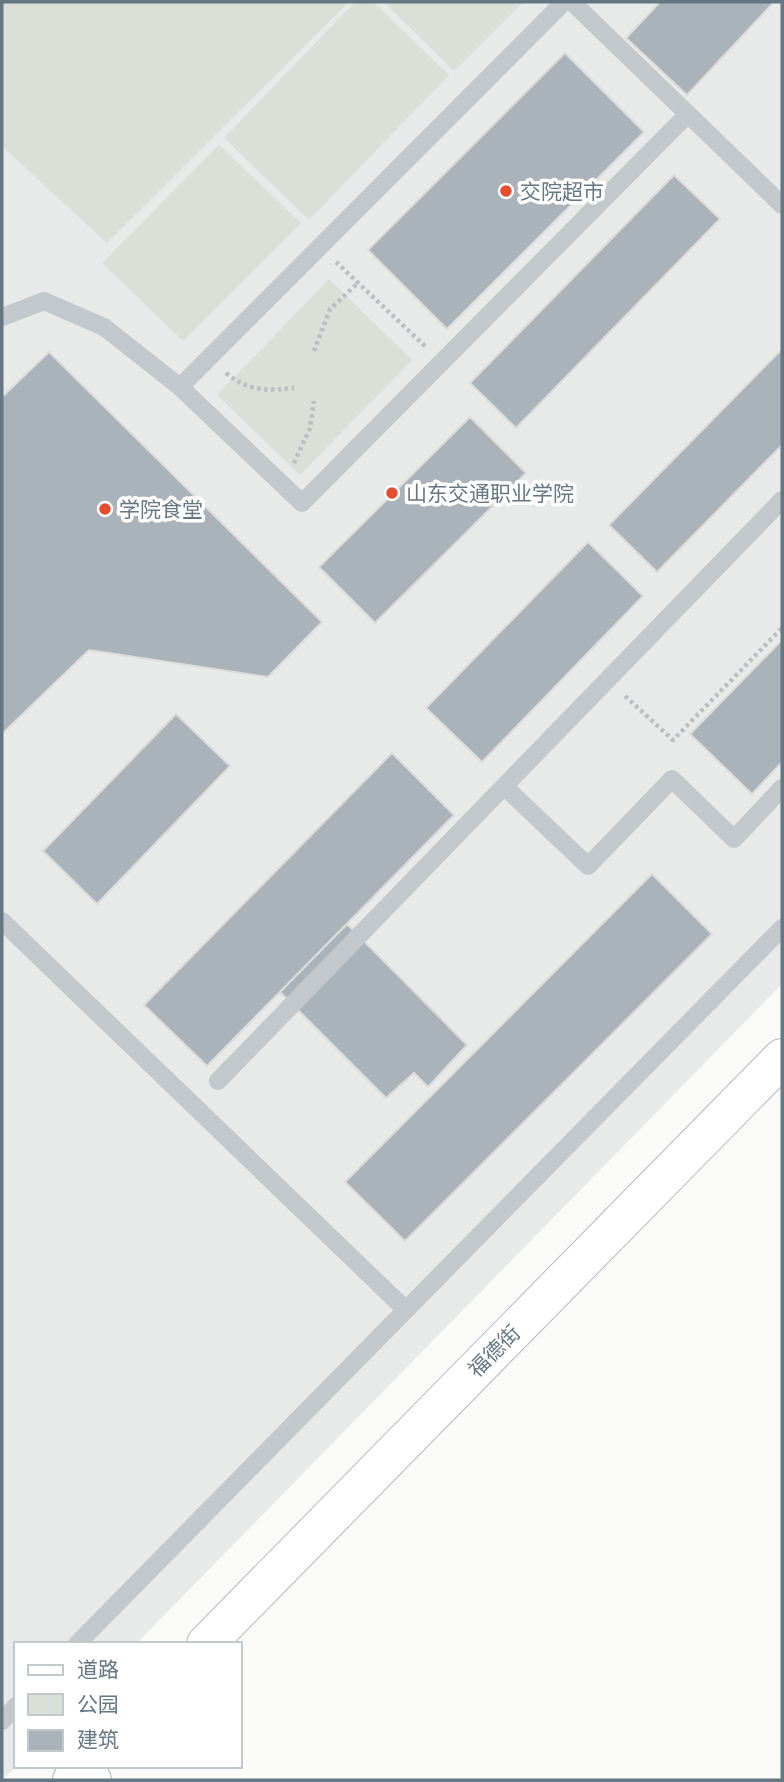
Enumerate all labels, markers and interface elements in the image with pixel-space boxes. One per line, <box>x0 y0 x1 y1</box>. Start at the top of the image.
place label: 交院超市 <box>520 179 604 204</box>
marker: 交院超市 <box>498 183 514 199</box>
place label: 山东交通职业学院 <box>406 481 574 506</box>
marker: 山东交通职业学院 <box>384 485 400 501</box>
place label: 学院食堂 <box>119 497 203 522</box>
marker: 学院食堂 <box>97 501 113 517</box>
street label: 福德街 <box>463 1320 525 1382</box>
legend <box>14 1642 242 1768</box>
text: 道路 <box>77 1657 119 1682</box>
text: 公园 <box>77 1692 119 1717</box>
text: 建筑 <box>77 1727 119 1752</box>

